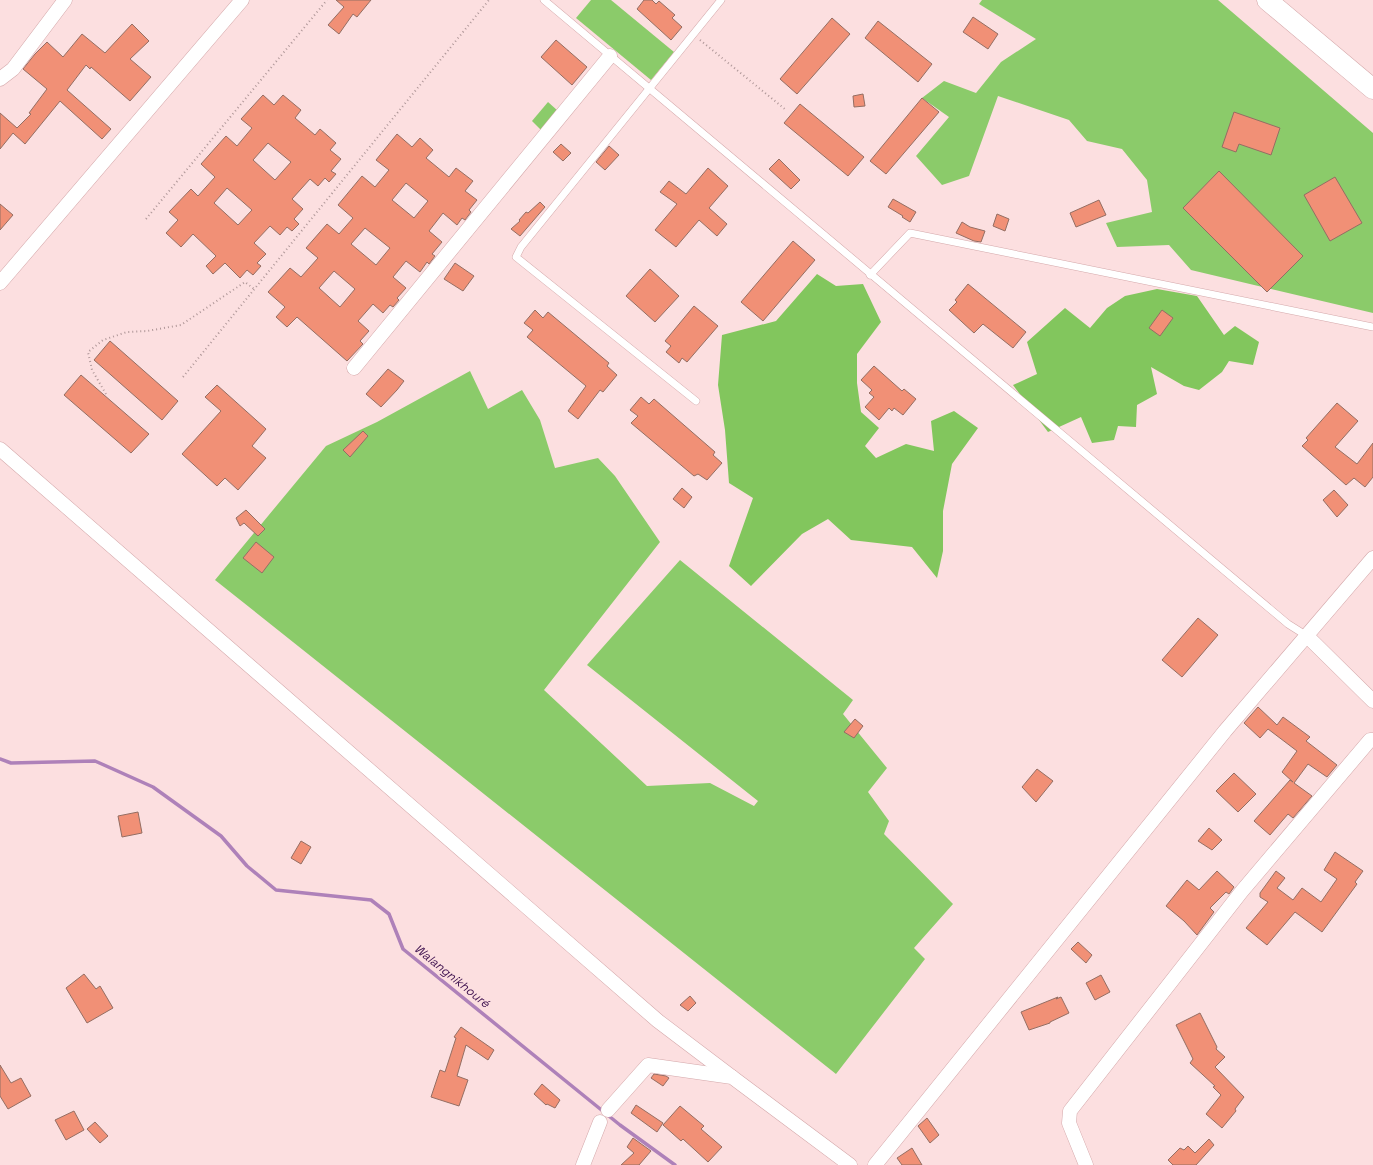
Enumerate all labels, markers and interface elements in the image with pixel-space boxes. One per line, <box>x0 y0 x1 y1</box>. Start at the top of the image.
water label: Walangnikhouré <box>411 941 494 1012</box>

